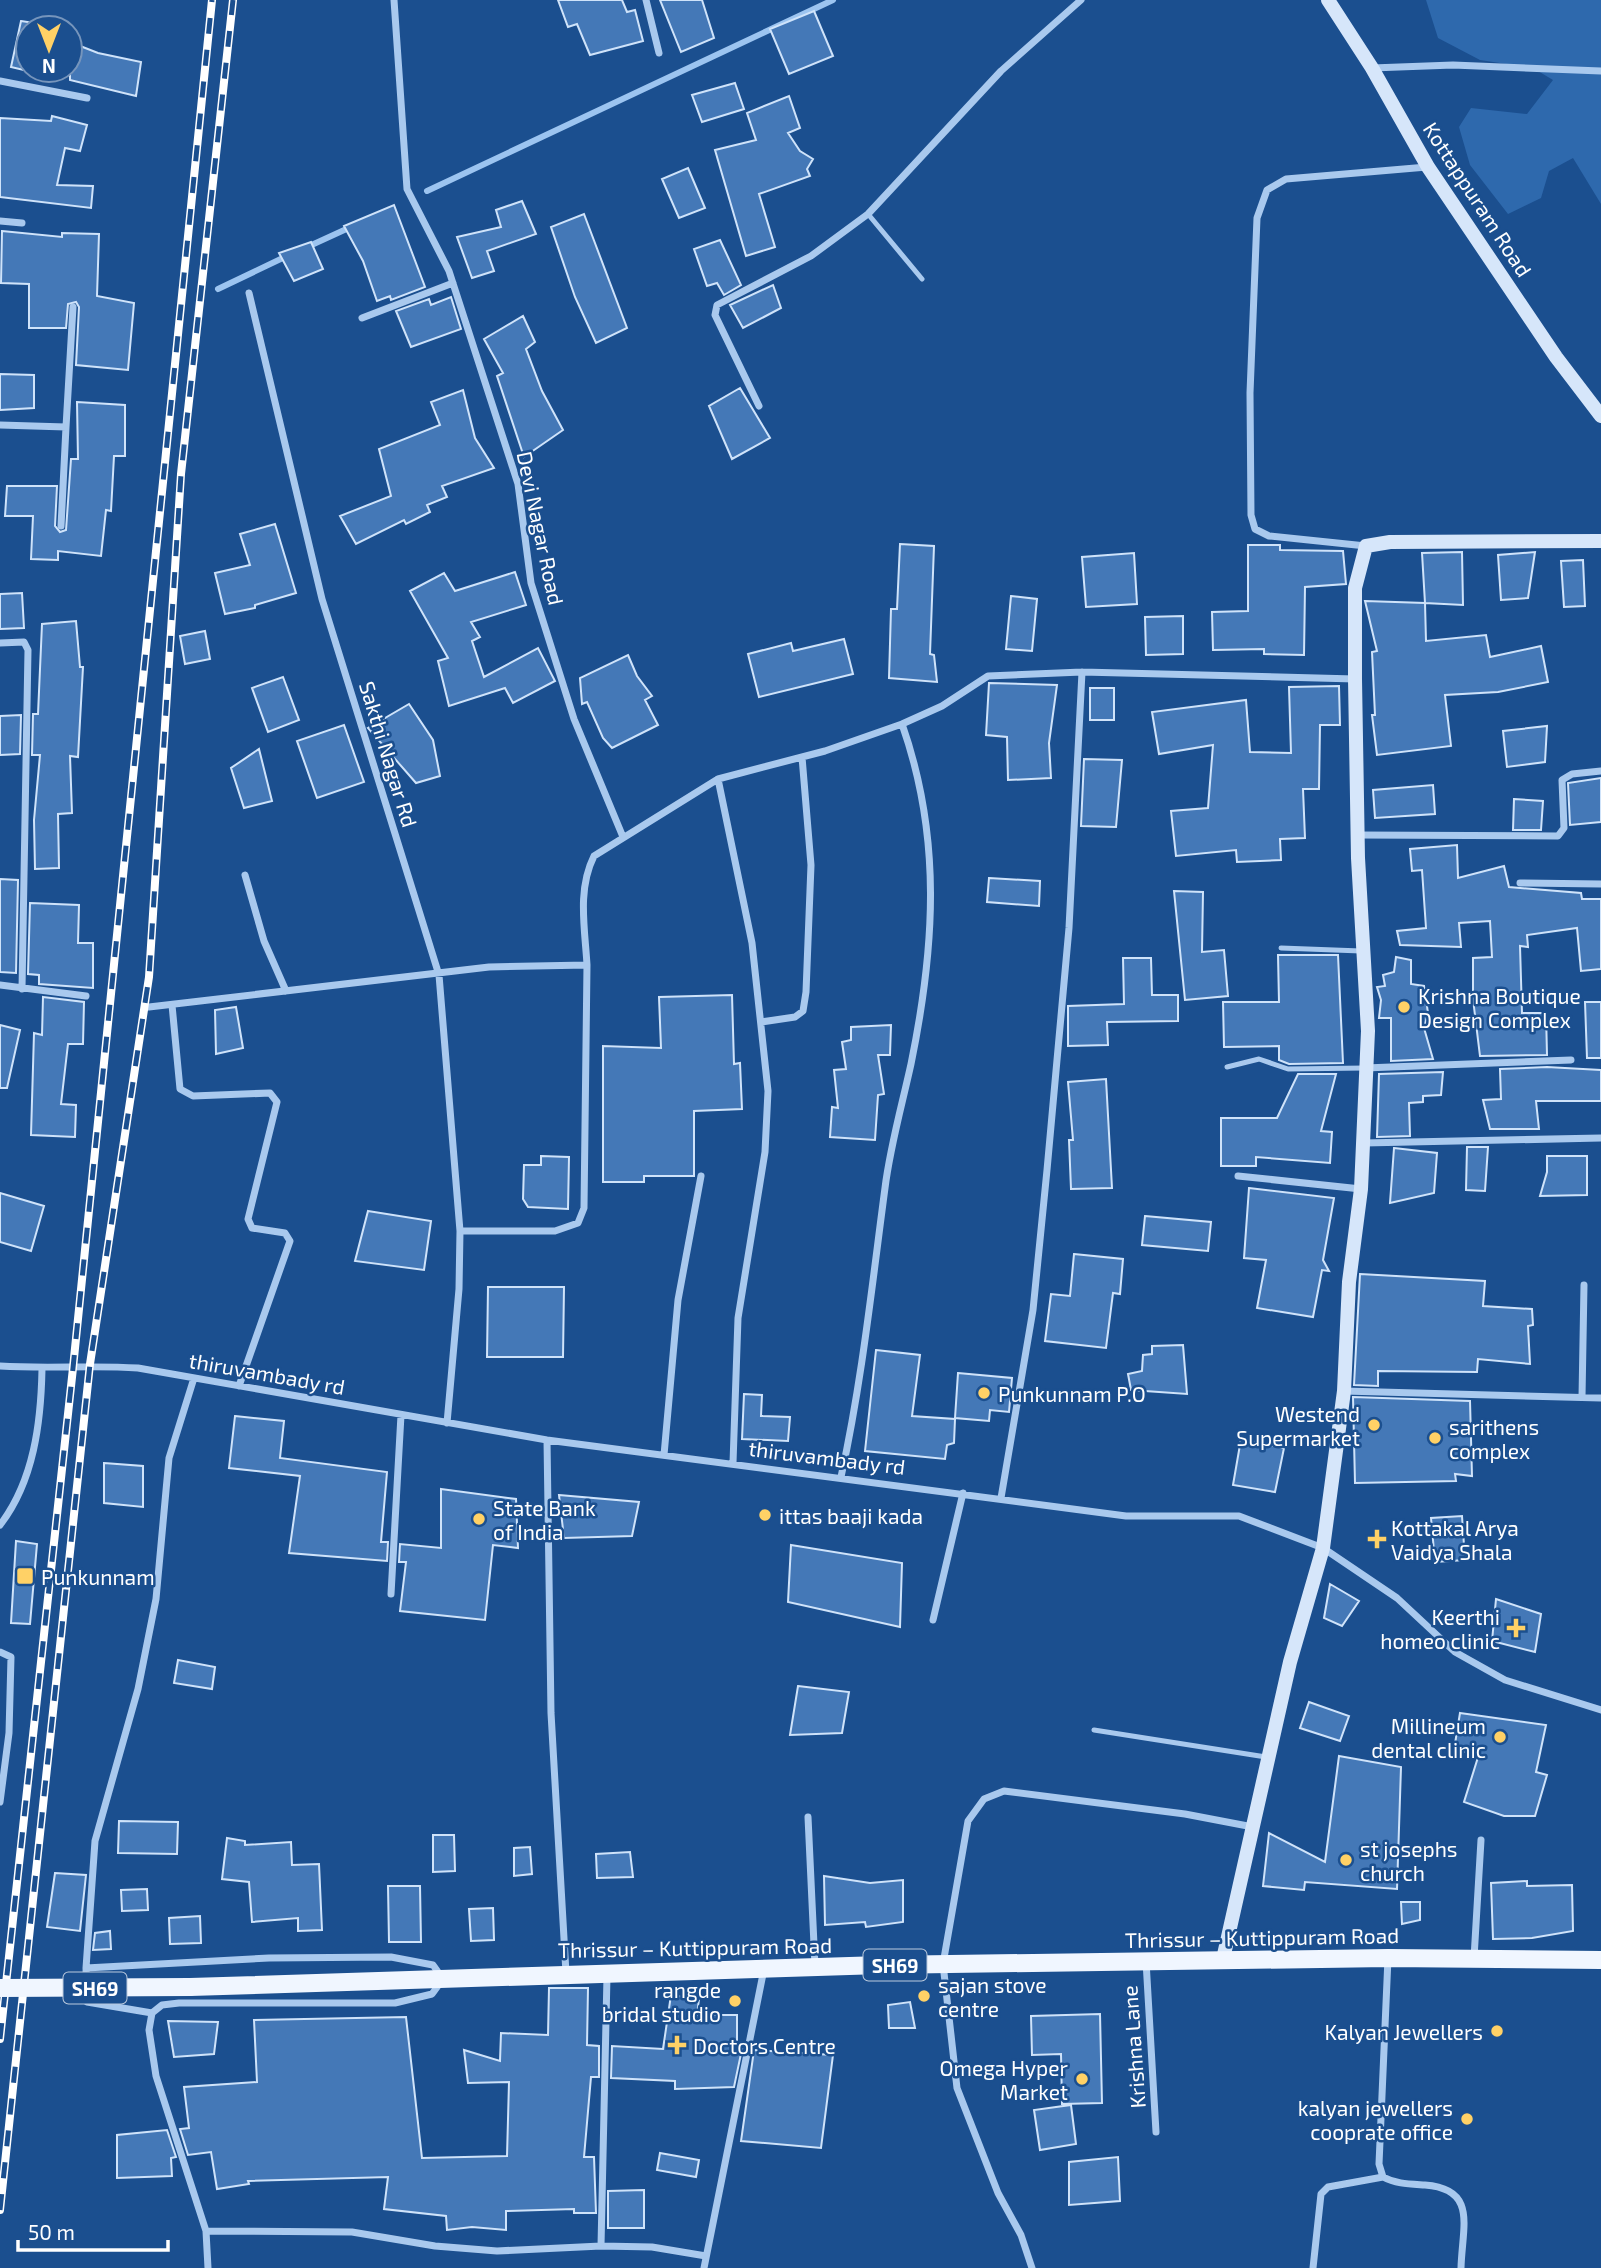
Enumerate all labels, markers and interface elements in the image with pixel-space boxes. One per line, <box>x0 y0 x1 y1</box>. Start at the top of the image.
north arrow <box>14 14 84 84</box>
text: N <box>42 55 56 78</box>
street label: Kottappuram Road <box>1419 117 1537 281</box>
street label: Devi Nagar Road <box>512 449 570 607</box>
street label: Sakthi Nagar Rd <box>355 678 423 830</box>
place label: Krishna Boutique Design Complex <box>1418 983 1581 1032</box>
marker: Krishna Boutique Design Complex <box>1396 999 1412 1015</box>
street label: thiruvambady rd <box>187 1347 347 1399</box>
place label: Punkunnam P.O <box>998 1381 1146 1406</box>
marker: Punkunnam P.O <box>976 1385 992 1401</box>
place label: Westend Supermarket <box>1236 1401 1360 1450</box>
place label: sarithens complex <box>1449 1414 1539 1463</box>
marker: Westend Supermarket <box>1366 1417 1382 1433</box>
marker: sarithens complex <box>1427 1430 1443 1446</box>
street label: thiruvambady rd <box>747 1435 907 1479</box>
place label: State Bank of India <box>493 1495 596 1544</box>
place label: ittas baaji kada <box>779 1503 923 1529</box>
marker: ittas baaji kada <box>757 1507 773 1523</box>
marker: State Bank of India <box>471 1511 487 1527</box>
place label: Kottakal Arya Vaidya Shala <box>1391 1515 1519 1564</box>
marker: Kottakal Arya Vaidya Shala <box>1369 1531 1385 1547</box>
place label: Punkunnam <box>41 1564 155 1589</box>
marker: Punkunnam <box>15 1566 35 1586</box>
place label: Keerthi homeo clinic <box>1380 1604 1500 1653</box>
marker: Keerthi homeo clinic <box>1506 1618 1526 1638</box>
place label: Millineum dental clinic <box>1371 1713 1486 1762</box>
marker: Millineum dental clinic <box>1492 1729 1508 1745</box>
place label: st josephs church <box>1360 1836 1458 1885</box>
marker: st josephs church <box>1338 1852 1354 1868</box>
street label: Thrissur – Kuttippuram Road <box>1125 1922 1399 1952</box>
street label: Thrissur – Kuttippuram Road <box>558 1932 832 1962</box>
road number: SH69 <box>864 1950 926 1980</box>
road number: SH69 <box>64 1972 126 2004</box>
place label: sajan stove centre <box>938 1972 1047 2021</box>
place label: rangde bridal studio <box>602 1977 721 2026</box>
street label: Krishna Lane <box>1116 1985 1150 2109</box>
marker: sajan stove centre <box>916 1988 932 2004</box>
marker: rangde bridal studio <box>727 1993 743 2009</box>
place label: Kalyan Jewellers <box>1325 2019 1483 2044</box>
marker: Kalyan Jewellers <box>1489 2023 1505 2039</box>
place label: Doctors Centre <box>693 2033 836 2058</box>
marker: Doctors Centre <box>667 2035 687 2055</box>
place label: Omega Hyper Market <box>939 2055 1069 2104</box>
marker: Omega Hyper Market <box>1074 2071 1090 2087</box>
place label: kalyan jewellers cooprate office <box>1298 2095 1453 2144</box>
marker: kalyan jewellers cooprate office <box>1459 2111 1475 2127</box>
scale bar <box>18 2208 168 2252</box>
text: 50 m <box>28 2219 75 2244</box>

